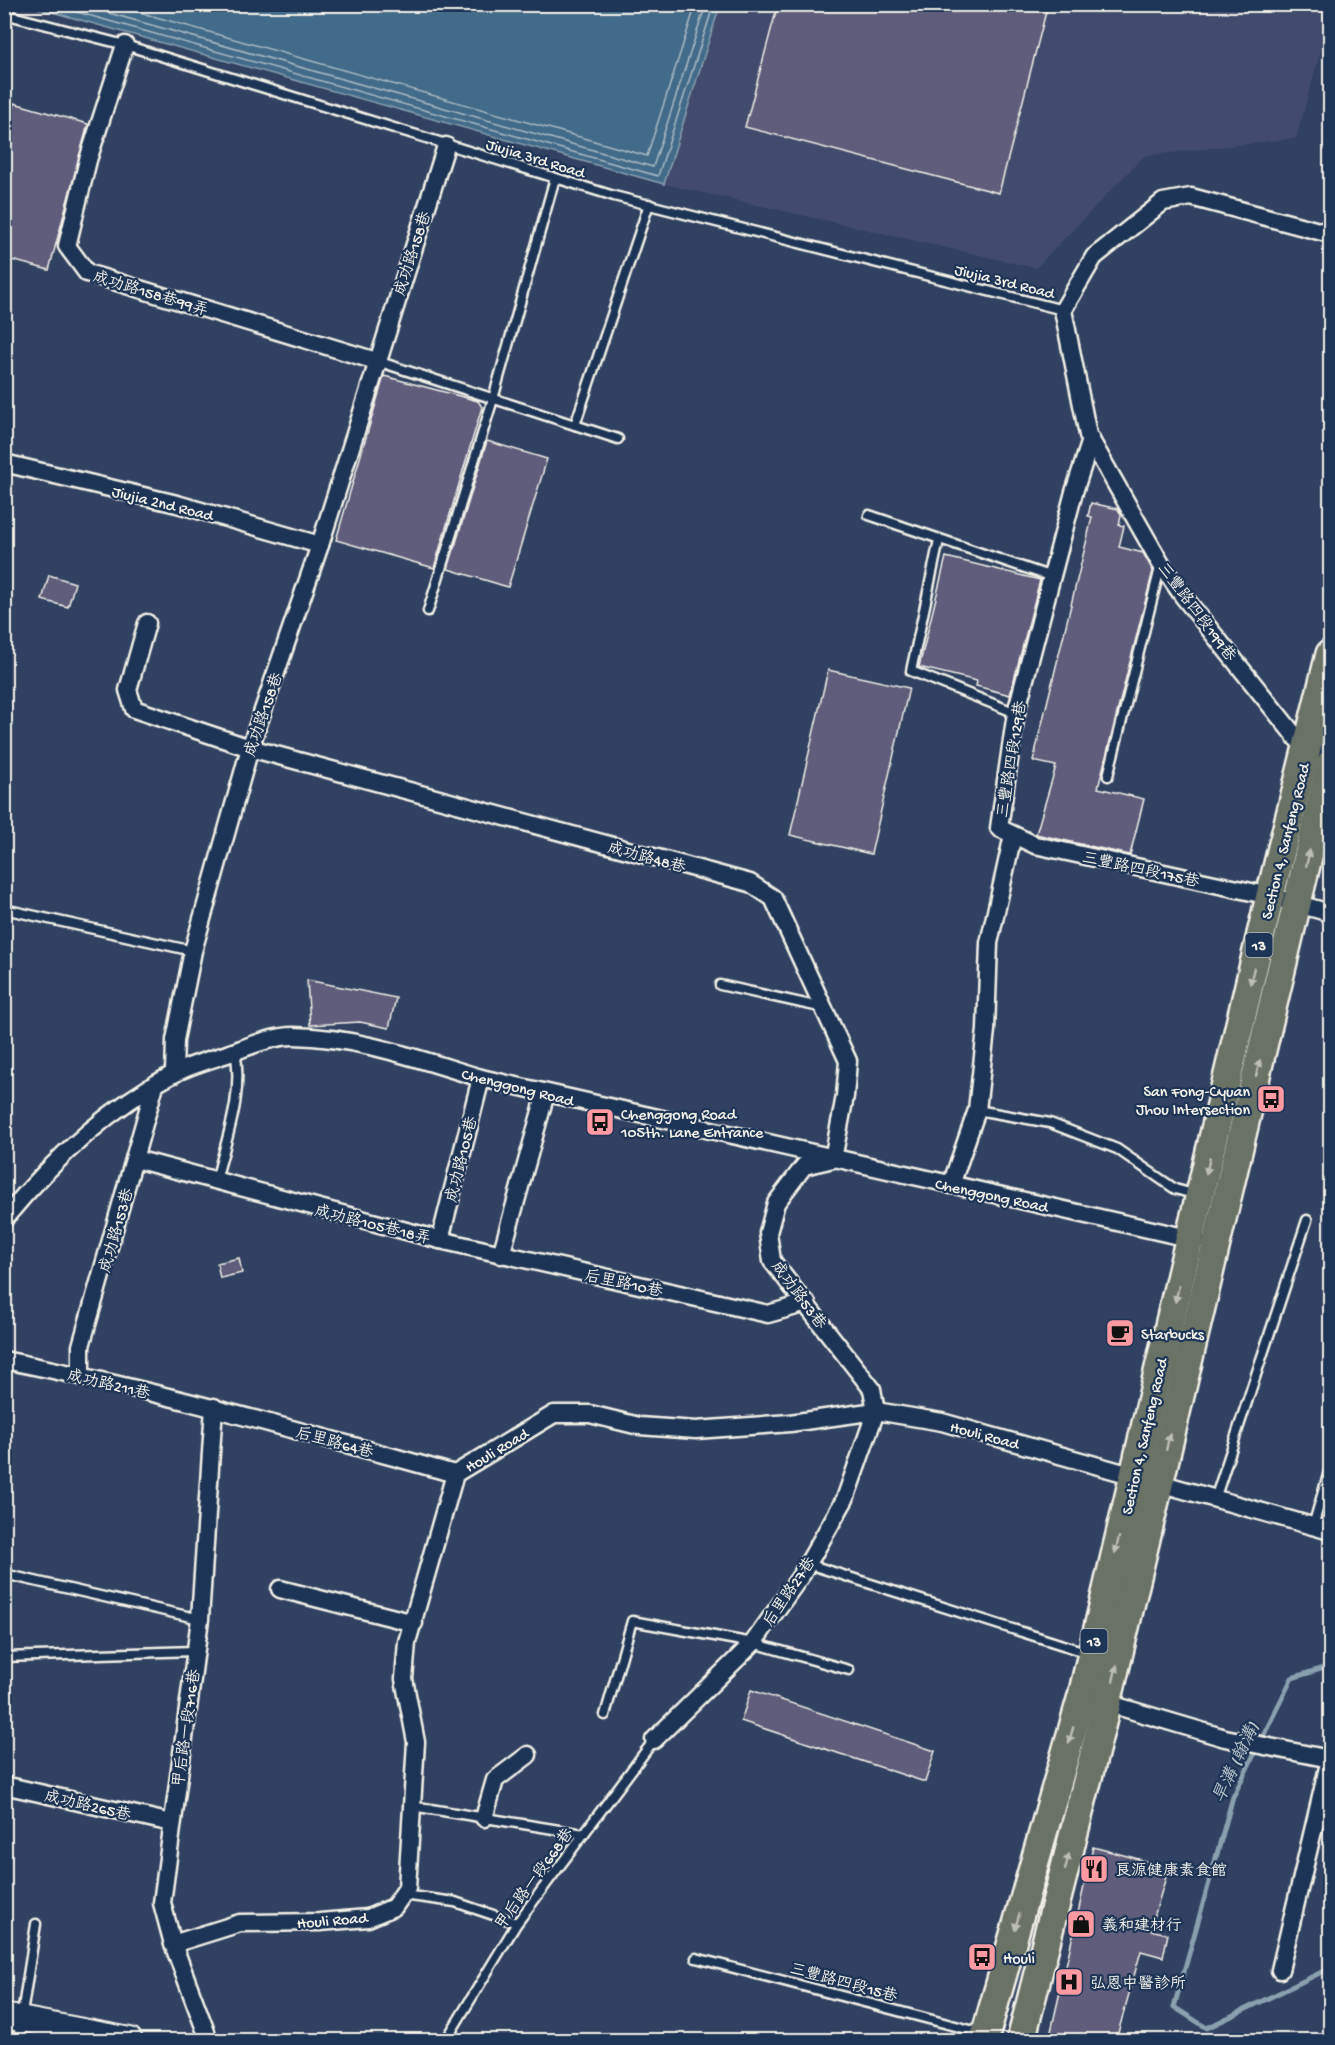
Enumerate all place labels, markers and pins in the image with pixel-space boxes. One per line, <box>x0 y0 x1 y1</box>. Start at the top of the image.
bus stop icon: San Fong-Cyuan Jhou Intersection <box>1255 1083 1287 1115</box>
place label: San Fong-Cyuan Jhou Intersection <box>1136 1084 1250 1121</box>
bus stop icon: Chenggong Road 105th. Lane Entrance <box>584 1106 616 1138</box>
place label: Chenggong Road 105th. Lane Entrance <box>620 1107 764 1144</box>
cafe icon: Starbucks <box>1104 1317 1136 1349</box>
place label: Starbucks <box>1141 1327 1205 1346</box>
restaurant icon: 良源健康素食館 <box>1078 1853 1110 1885</box>
place label: 良源健康素食館 <box>1115 1861 1227 1882</box>
shop icon: 義和建材行 <box>1065 1908 1097 1940</box>
place label: 義和建材行 <box>1102 1916 1182 1937</box>
bus stop icon: Houli <box>966 1941 998 1973</box>
place label: Houli <box>1003 1951 1035 1970</box>
hospital icon: 弘恩中醫診所 <box>1053 1966 1085 1998</box>
place label: 弘恩中醫診所 <box>1090 1974 1186 1995</box>

